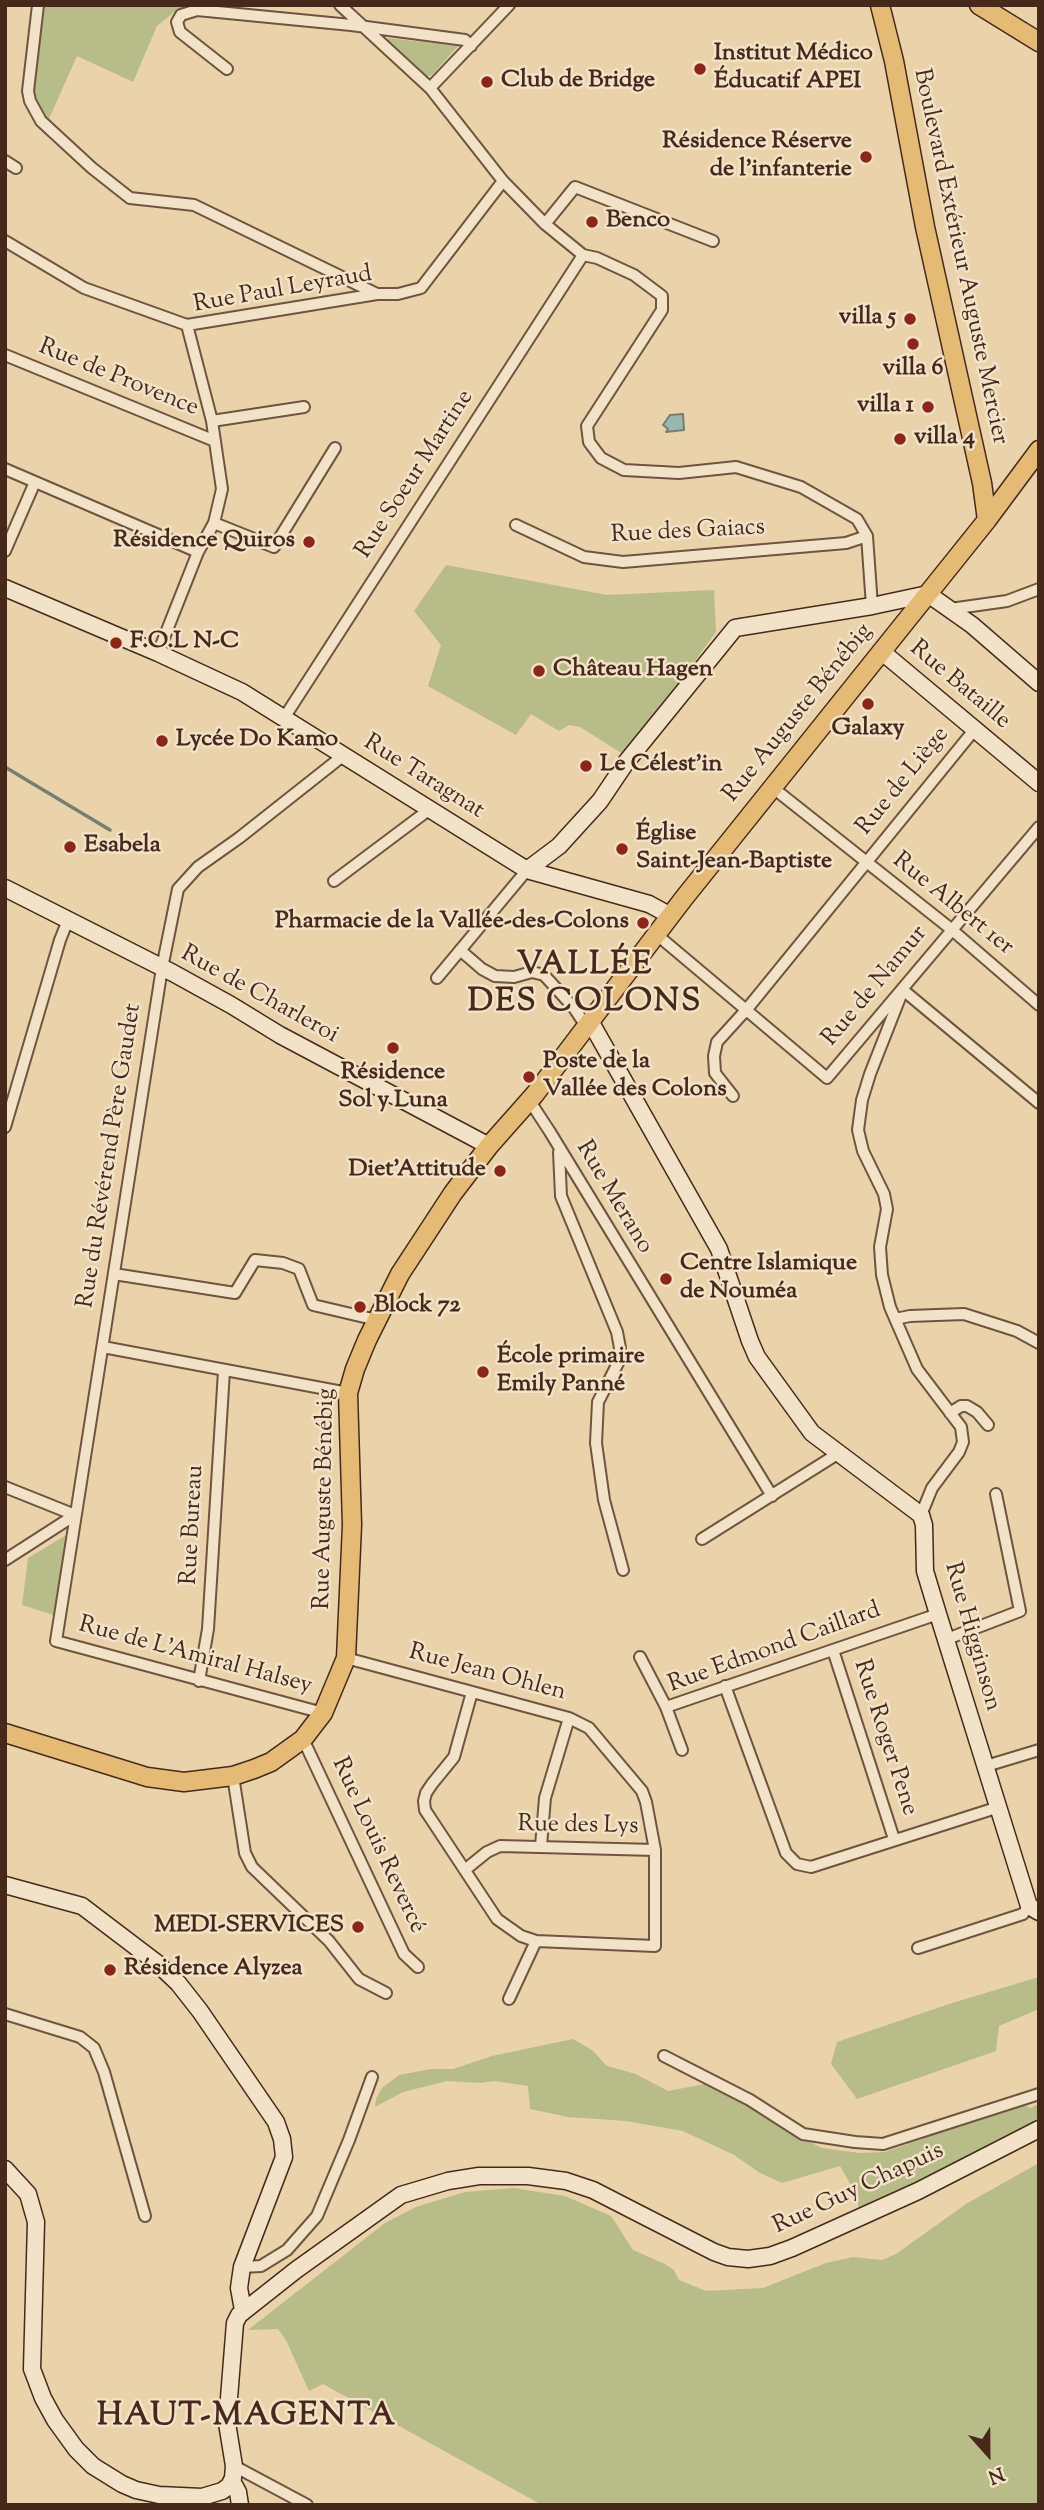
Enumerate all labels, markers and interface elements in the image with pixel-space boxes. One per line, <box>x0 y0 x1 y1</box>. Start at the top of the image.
place label: Institut Médico Éducatif APEI <box>714 41 873 97</box>
marker: Institut Médico Éducatif APEI <box>692 61 708 77</box>
street label: Boulevard Extérieur Auguste Mercier <box>905 66 1013 448</box>
place label: Club de Bridge <box>501 68 655 96</box>
marker: Club de Bridge <box>479 74 495 90</box>
place label: Résidence Réserve de l'infanterie <box>662 129 852 185</box>
marker: Résidence Réserve de l'infanterie <box>858 149 874 165</box>
place label: Benco <box>606 208 670 236</box>
marker: Benco <box>584 214 600 230</box>
street label: Rue Paul Leyraud <box>192 261 374 321</box>
place label: villa 5 <box>839 305 896 333</box>
marker: villa 5 <box>902 311 918 327</box>
street label: Rue de Provence <box>34 334 202 424</box>
marker: villa 6 <box>905 336 921 352</box>
place label: villa 6 <box>883 356 943 384</box>
street label: Rue Soeur Martine <box>351 385 481 565</box>
place label: villa 1 <box>857 393 914 421</box>
marker: villa 1 <box>920 399 936 415</box>
place label: villa 4 <box>914 425 975 453</box>
marker: villa 4 <box>892 431 908 447</box>
street label: Rue des Gaiacs <box>610 515 766 551</box>
place label: Résidence Quiros <box>113 528 295 556</box>
marker: Résidence Quiros <box>301 534 317 550</box>
street label: Rue Auguste Bénébig <box>718 619 880 809</box>
place label: F.O.L N-C <box>130 629 239 657</box>
marker: F.O.L N-C <box>108 635 124 651</box>
street label: Rue Bataille <box>903 635 1015 737</box>
place label: Château Hagen <box>553 657 713 685</box>
marker: Château Hagen <box>531 663 547 679</box>
marker: Galaxy <box>860 696 876 712</box>
place label: Galaxy <box>831 716 905 744</box>
street label: Rue de Liège <box>851 722 957 842</box>
place label: Lycée Do Kamo <box>176 727 338 755</box>
street label: Rue Taragnat <box>357 730 489 826</box>
marker: Lycée Do Kamo <box>154 733 170 749</box>
place label: Le Célest'in <box>600 752 722 780</box>
marker: Le Célest'in <box>578 758 594 774</box>
place label: Église Saint-Jean-Baptiste <box>636 821 832 877</box>
place label: Esabela <box>84 833 161 861</box>
marker: Esabela <box>62 839 78 855</box>
marker: Église Saint-Jean-Baptiste <box>614 841 630 857</box>
street label: Rue Albert 1er <box>886 847 1018 963</box>
place label: Pharmacie de la Vallée-des-Colons <box>275 909 629 937</box>
marker: Pharmacie de la Vallée-des-Colons <box>635 915 651 931</box>
street label: Rue de Namur <box>817 921 935 1053</box>
street label: Rue de Charleroi <box>175 941 343 1051</box>
district label: VALLÉE DES COLONS <box>469 949 701 1024</box>
street label: Rue du Révérend Père Gaudet <box>73 1002 149 1310</box>
marker: Résidence Sol y Luna <box>385 1040 401 1056</box>
place label: Poste de la Vallée des Colons <box>543 1049 727 1105</box>
place label: Résidence Sol y Luna <box>338 1060 448 1116</box>
marker: Poste de la Vallée des Colons <box>521 1069 537 1085</box>
street label: Rue Merano <box>568 1136 658 1260</box>
place label: Diet'Attitude <box>349 1157 486 1185</box>
marker: Diet'Attitude <box>492 1163 508 1179</box>
place label: Centre Islamique de Nouméa <box>680 1251 857 1307</box>
marker: Centre Islamique de Nouméa <box>658 1271 674 1287</box>
place label: Block 72 <box>374 1293 461 1321</box>
marker: Block 72 <box>352 1299 368 1315</box>
place label: École primaire Emily Panné <box>497 1344 645 1400</box>
marker: École primaire Emily Panné <box>475 1364 491 1380</box>
street label: Rue Auguste Bénébig <box>310 1388 342 1610</box>
street label: Rue Bureau <box>176 1464 212 1586</box>
street label: Rue Higginson <box>936 1559 1006 1715</box>
street label: Rue Edmond Caillard <box>665 1597 885 1701</box>
street label: Rue de L'Amiral Halsey <box>75 1612 315 1702</box>
street label: Rue Jean Ohlen <box>405 1639 569 1709</box>
street label: Rue Roger Pene <box>845 1657 923 1819</box>
street label: Rue Louis Revercé <box>324 1753 430 1939</box>
street label: Rue des Lys <box>517 1812 639 1842</box>
place label: MEDI-SERVICES <box>154 1913 344 1941</box>
marker: MEDI-SERVICES <box>350 1919 366 1935</box>
place label: Résidence Alyzea <box>124 1956 303 1984</box>
marker: Résidence Alyzea <box>102 1962 118 1978</box>
street label: Rue Guy Chapuis <box>769 2138 949 2242</box>
district label: HAUT-MAGENTA <box>98 2400 396 2438</box>
north arrow <box>953 2419 1023 2489</box>
text: N <box>984 2459 1008 2489</box>

